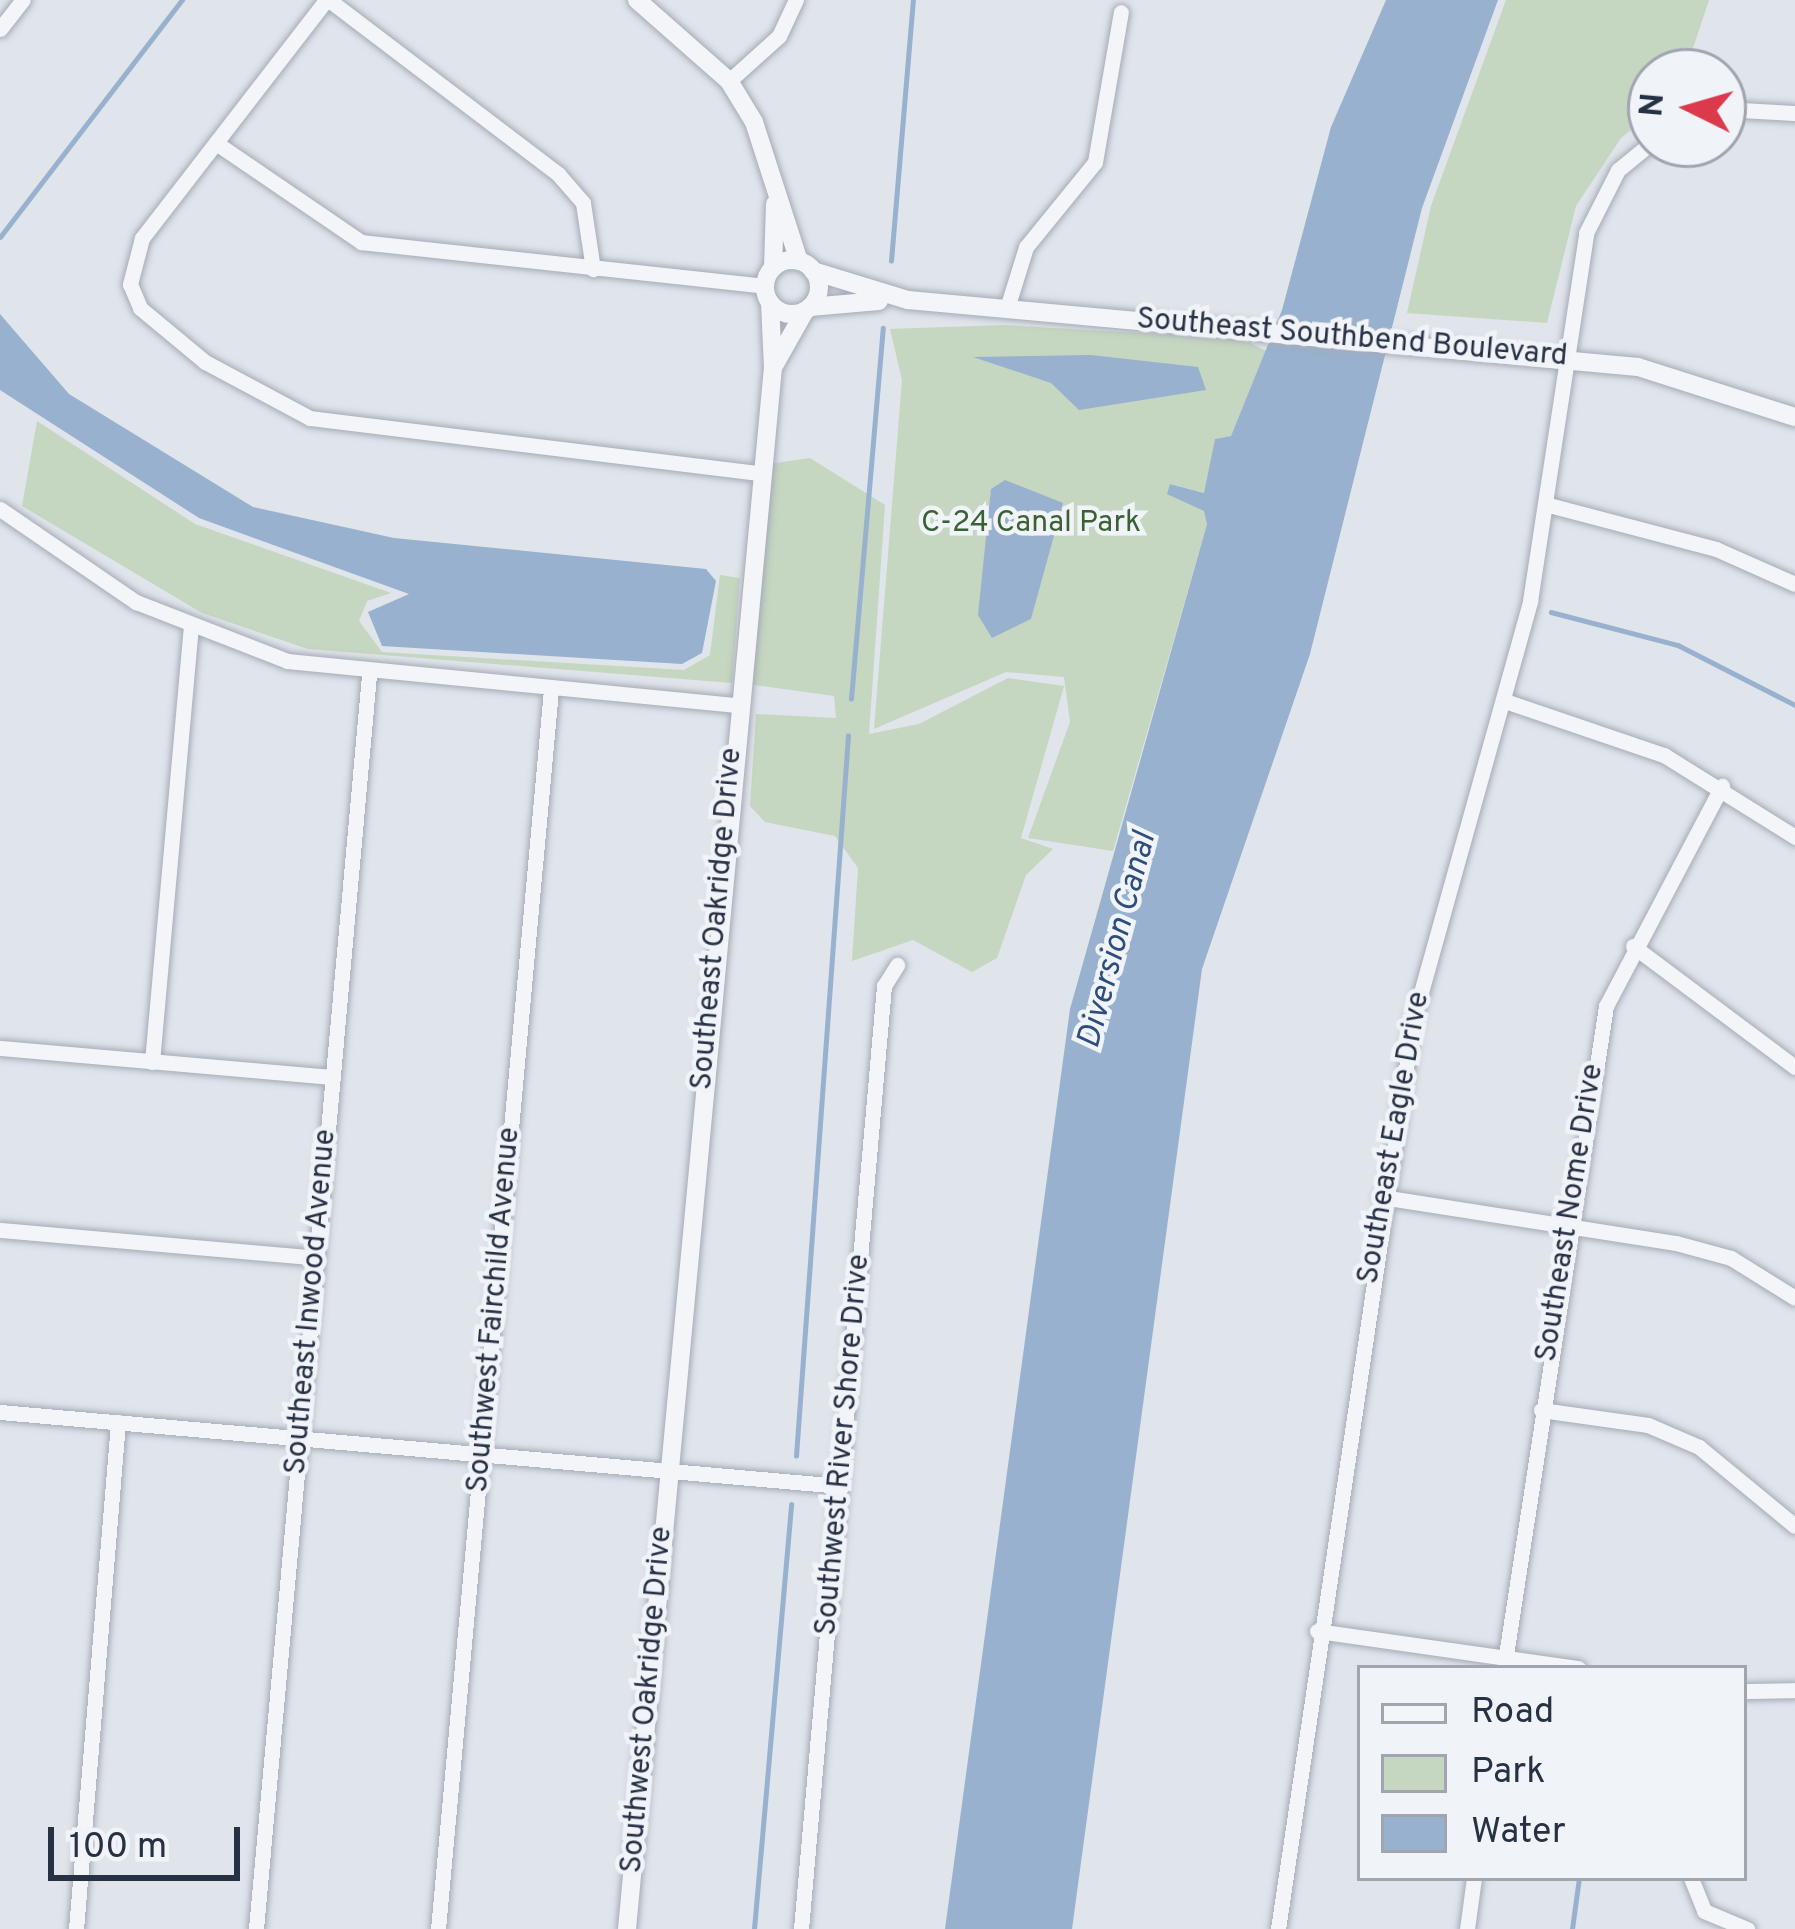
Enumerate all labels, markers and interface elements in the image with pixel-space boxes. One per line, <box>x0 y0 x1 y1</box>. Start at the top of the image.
north arrow <box>1627 48 1747 168</box>
text: N <box>1632 91 1676 119</box>
street label: Southeast Southbend Boulevard <box>1135 302 1569 376</box>
park label: C-24 Canal Park <box>921 506 1141 542</box>
street label: Southeast Oakridge Drive <box>685 746 751 1092</box>
water label: Diversion Canal <box>1071 829 1167 1053</box>
street label: Southeast Eagle Drive <box>1352 989 1438 1287</box>
street label: Southeast Nome Drive <box>1530 1061 1612 1365</box>
street label: Southwest Fairchild Avenue <box>461 1125 529 1495</box>
street label: Southeast Inwood Avenue <box>279 1127 345 1477</box>
street label: Southwest River Shore Drive <box>809 1253 879 1637</box>
street label: Southwest Oakridge Drive <box>615 1525 681 1875</box>
legend <box>1357 1665 1747 1881</box>
text: Road <box>1471 1690 1554 1736</box>
text: Park <box>1471 1750 1545 1796</box>
scale bar <box>54 1803 246 1877</box>
text: Water <box>1471 1810 1566 1856</box>
text: 100 m <box>69 1825 167 1871</box>

